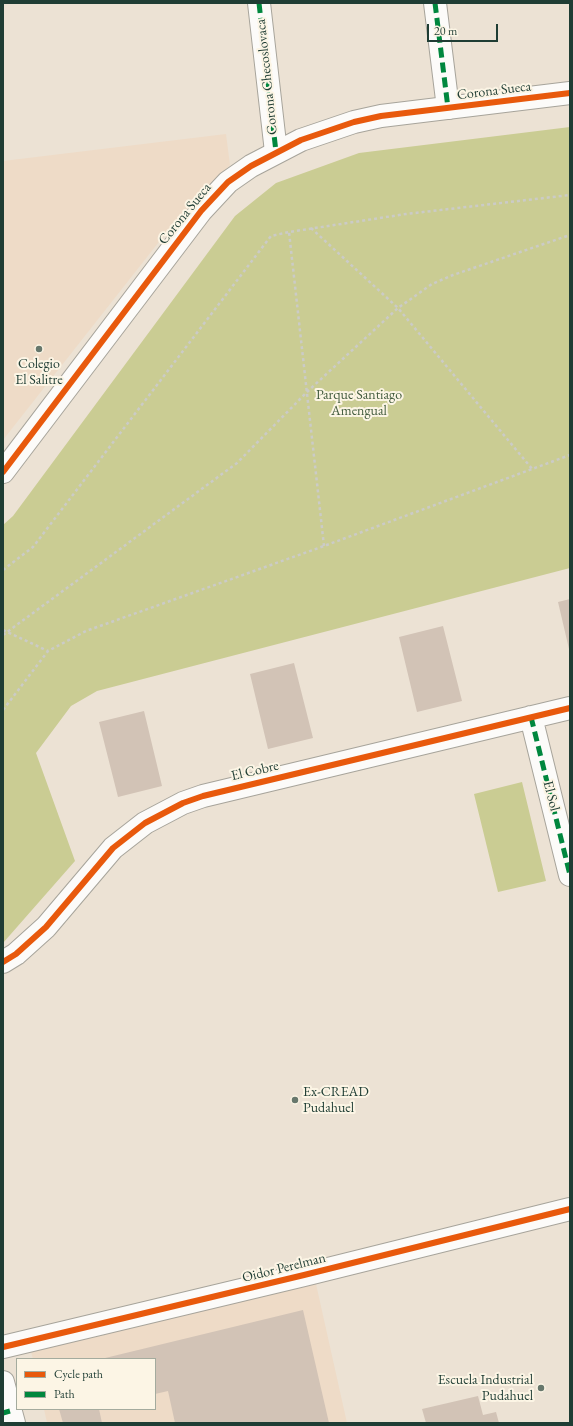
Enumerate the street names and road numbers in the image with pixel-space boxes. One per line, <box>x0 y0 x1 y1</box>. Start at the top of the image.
street label: Corona Checoslovaca <box>253 18 281 136</box>
street label: Corona Sueca <box>456 78 532 104</box>
street label: Corona Sueca <box>155 180 215 248</box>
street label: El Cobre <box>230 757 280 785</box>
street label: El Sol <box>539 779 563 813</box>
street label: Oidor Perelman <box>241 1250 327 1286</box>

